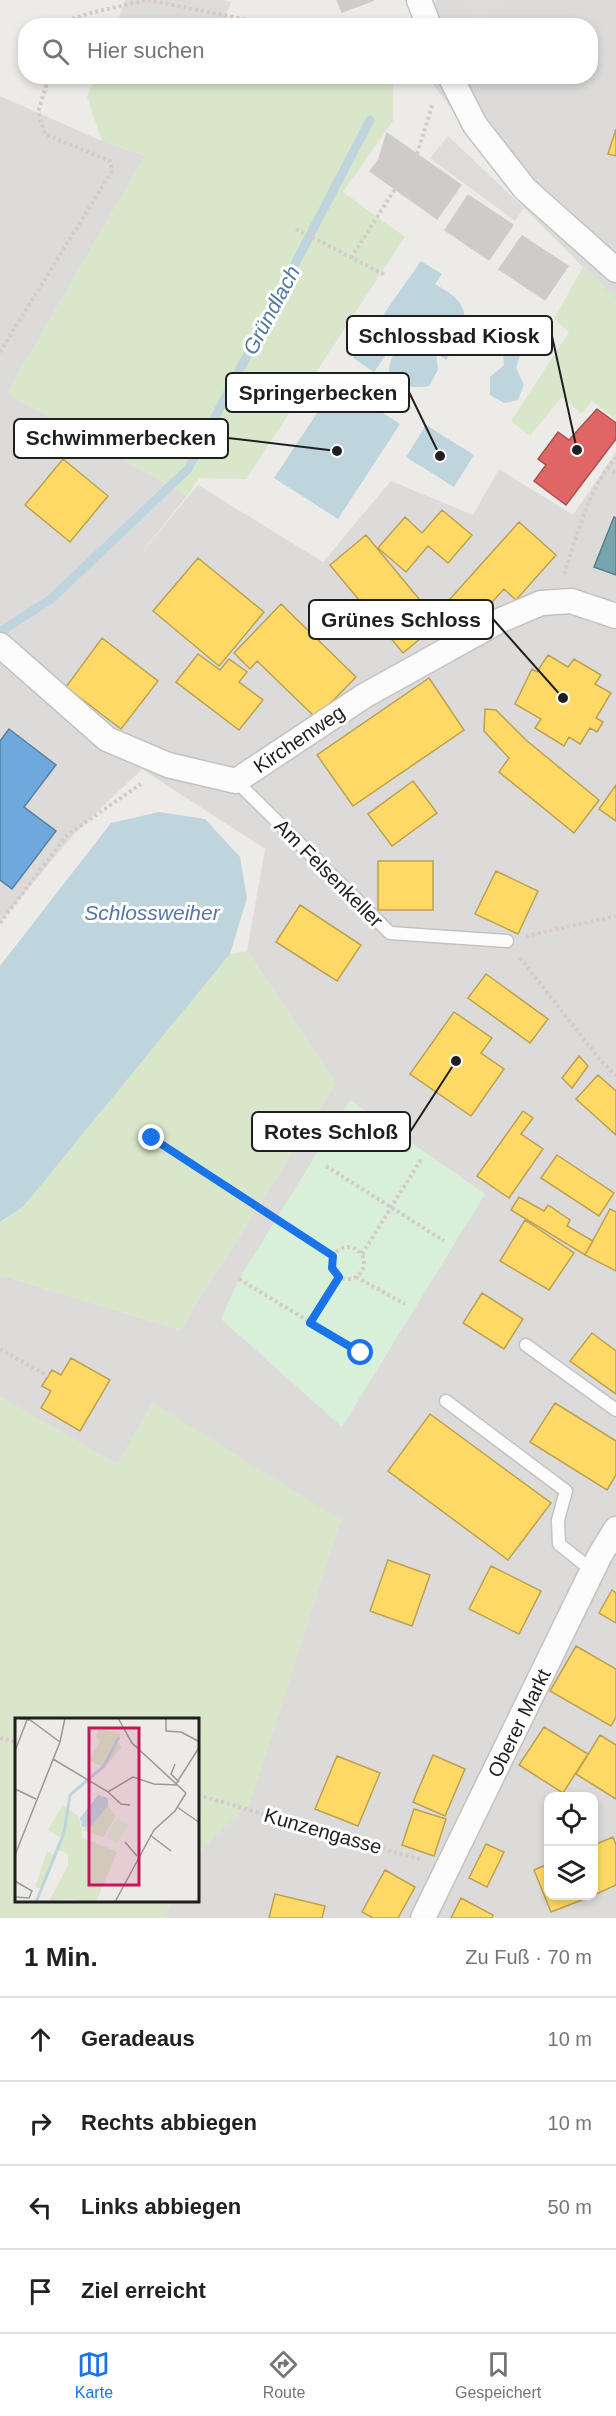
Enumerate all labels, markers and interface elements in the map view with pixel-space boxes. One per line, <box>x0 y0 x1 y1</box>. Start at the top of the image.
search box <box>18 18 598 84</box>
icon: search <box>39 35 72 68</box>
text: Hier suchen <box>87 38 204 63</box>
water label: Gründlach <box>238 262 304 358</box>
callout: Schlossbad Kiosk <box>347 316 552 355</box>
text: Schlossbad Kiosk <box>359 324 540 347</box>
callout: Springerbecken <box>226 373 409 412</box>
text: Springerbecken <box>239 381 397 404</box>
callout: Schwimmerbecken <box>14 419 228 458</box>
text: Schwimmerbecken <box>26 426 216 449</box>
callout: Grünes Schloss <box>309 600 493 639</box>
text: Grünes Schloss <box>321 608 481 631</box>
street label: Kirchenweg <box>250 701 348 777</box>
street label: Am Felsenkeller <box>271 815 388 932</box>
water label: Schlossweiher <box>84 901 221 924</box>
callout: Rotes Schloß <box>252 1112 410 1151</box>
text: Rotes Schloß <box>264 1120 398 1143</box>
route end <box>138 1124 164 1150</box>
route start <box>347 1339 373 1365</box>
street label: Oberer Markt <box>483 1665 555 1781</box>
inset map <box>15 1718 200 1903</box>
map controls <box>544 1792 598 1900</box>
button: locate <box>544 1792 598 1846</box>
street label: Kunzengasse <box>262 1804 384 1858</box>
button: layers <box>544 1846 598 1900</box>
text: 1 Min. <box>24 1942 98 1972</box>
text: Zu Fuß · 70 m <box>465 1946 592 1968</box>
icon: ahead <box>24 2023 57 2056</box>
text: Geradeaus <box>81 2026 195 2051</box>
text: 10 m <box>548 2028 592 2050</box>
icon: right <box>24 2107 57 2140</box>
text: Rechts abbiegen <box>81 2110 257 2135</box>
text: 10 m <box>548 2112 592 2134</box>
icon: left <box>24 2191 57 2224</box>
text: Links abbiegen <box>81 2194 241 2219</box>
text: 50 m <box>548 2196 592 2218</box>
icon: arrive <box>24 2275 57 2308</box>
text: Ziel erreicht <box>81 2278 206 2303</box>
tab: Karte <box>75 2348 113 2402</box>
tab: Route <box>263 2348 305 2402</box>
tab: Gespeichert <box>455 2348 541 2402</box>

